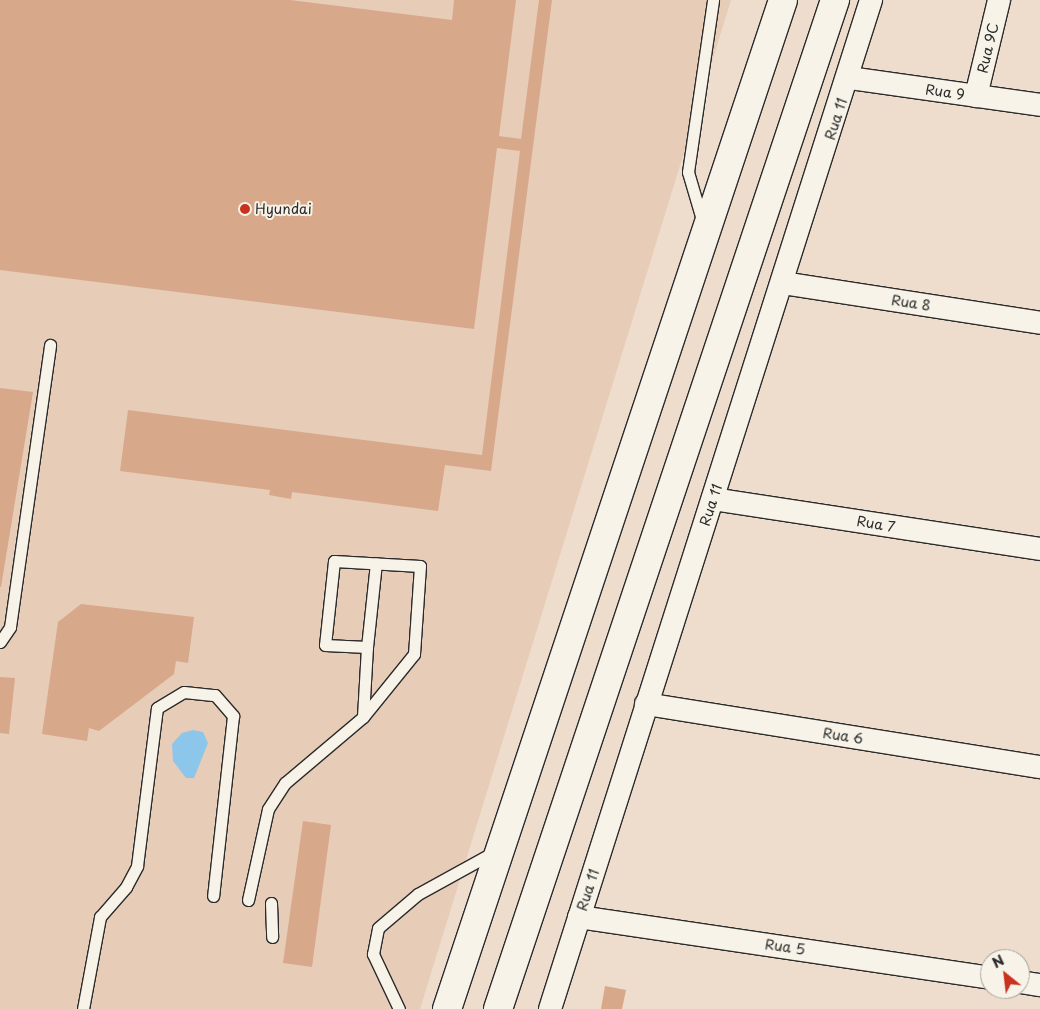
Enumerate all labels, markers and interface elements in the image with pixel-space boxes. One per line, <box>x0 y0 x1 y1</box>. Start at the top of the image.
street label: Rua 9C <box>974 22 1002 74</box>
street label: Rua 9 <box>924 81 966 103</box>
street label: Rua 11 <box>821 96 851 142</box>
place label: Hyundai <box>255 201 312 217</box>
marker: Hyundai <box>239 203 251 215</box>
street label: Rua 8 <box>890 292 932 314</box>
street label: Rua 11 <box>696 482 726 528</box>
street label: Rua 7 <box>855 513 897 535</box>
street label: Rua 6 <box>821 724 865 748</box>
street label: Rua 11 <box>573 867 603 913</box>
street label: Rua 5 <box>764 936 806 958</box>
north arrow <box>980 949 1030 999</box>
text: N <box>988 949 1008 973</box>

